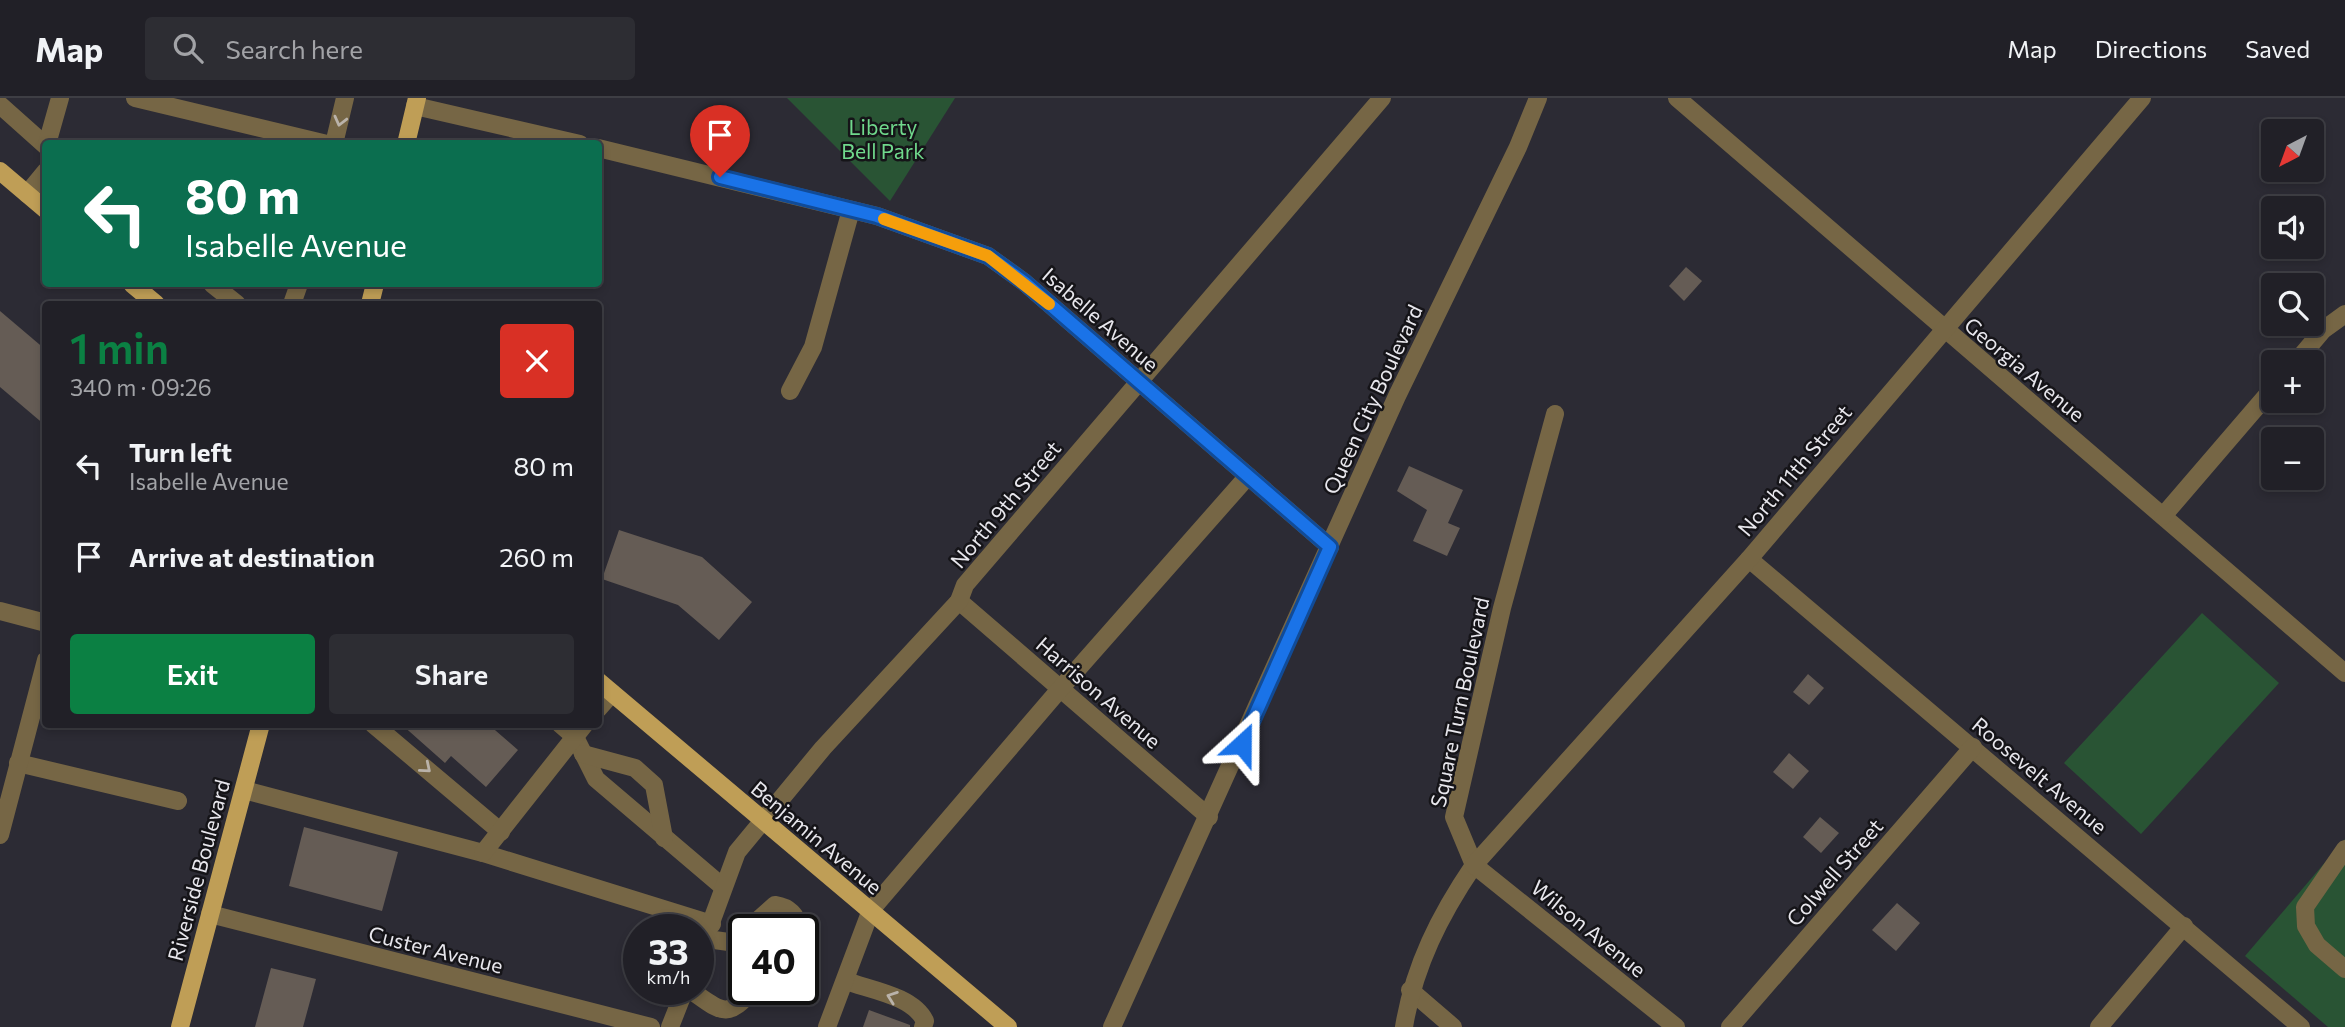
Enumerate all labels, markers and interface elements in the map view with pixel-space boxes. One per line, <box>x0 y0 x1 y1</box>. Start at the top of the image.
search box <box>145 17 635 80</box>
text: Map <box>35 28 103 69</box>
icon: search <box>169 29 207 67</box>
text: Search here <box>225 33 363 64</box>
text: Map <box>2007 34 2057 63</box>
text: Directions <box>2095 34 2207 63</box>
text: Saved <box>2245 34 2310 63</box>
pin <box>690 105 750 177</box>
park label: Liberty Bell Park <box>841 114 925 163</box>
one-way arrow <box>334 115 348 127</box>
icon: arrive <box>701 116 739 154</box>
north arrow <box>2261 119 2324 182</box>
map controls <box>2261 119 2324 490</box>
text: 80 m <box>185 164 300 224</box>
icon: left <box>70 168 161 259</box>
button: sound <box>2261 196 2324 259</box>
text: Isabelle Avenue <box>185 224 407 264</box>
street label: Isabelle Avenue <box>1038 262 1164 376</box>
button: search <box>2261 273 2324 336</box>
street label: Queen City Boulevard <box>1317 300 1427 498</box>
street label: Georgia Avenue <box>1960 311 2090 427</box>
text: 1 min <box>70 321 169 373</box>
button: close <box>500 324 574 398</box>
button: + <box>2261 350 2324 413</box>
text: 340 m · 09:26 <box>70 373 212 401</box>
street label: North 11th Street <box>1732 399 1856 541</box>
button: − <box>2261 427 2324 490</box>
street label: North 9th Street <box>945 435 1065 573</box>
text: Turn left <box>129 436 232 467</box>
icon: left <box>70 447 108 485</box>
text: 80 m <box>514 450 574 481</box>
text: Isabelle Avenue <box>129 467 289 495</box>
icon: arrive <box>70 538 108 576</box>
text: Arrive at destination <box>129 541 375 572</box>
text: 260 m <box>499 541 574 572</box>
street label: Square Turn Boulevard <box>1425 595 1493 809</box>
street label: Harrison Avenue <box>1032 631 1166 753</box>
button: Exit <box>70 634 315 714</box>
button: Share <box>329 634 574 714</box>
position arrow <box>1205 707 1279 781</box>
street label: Roosevelt Avenue <box>1968 711 2112 839</box>
one-way arrow <box>417 760 430 772</box>
street label: Benjamin Avenue <box>747 775 887 899</box>
street label: Riverside Boulevard <box>162 777 234 963</box>
street label: Colwell Street <box>1781 813 1887 931</box>
street label: Wilson Avenue <box>1527 874 1651 982</box>
speed limit sign: 40 <box>728 914 819 1005</box>
street label: Custer Avenue <box>366 920 506 978</box>
text: 33 <box>648 929 689 972</box>
text: km/h <box>647 966 690 988</box>
one-way arrow <box>886 991 898 1005</box>

